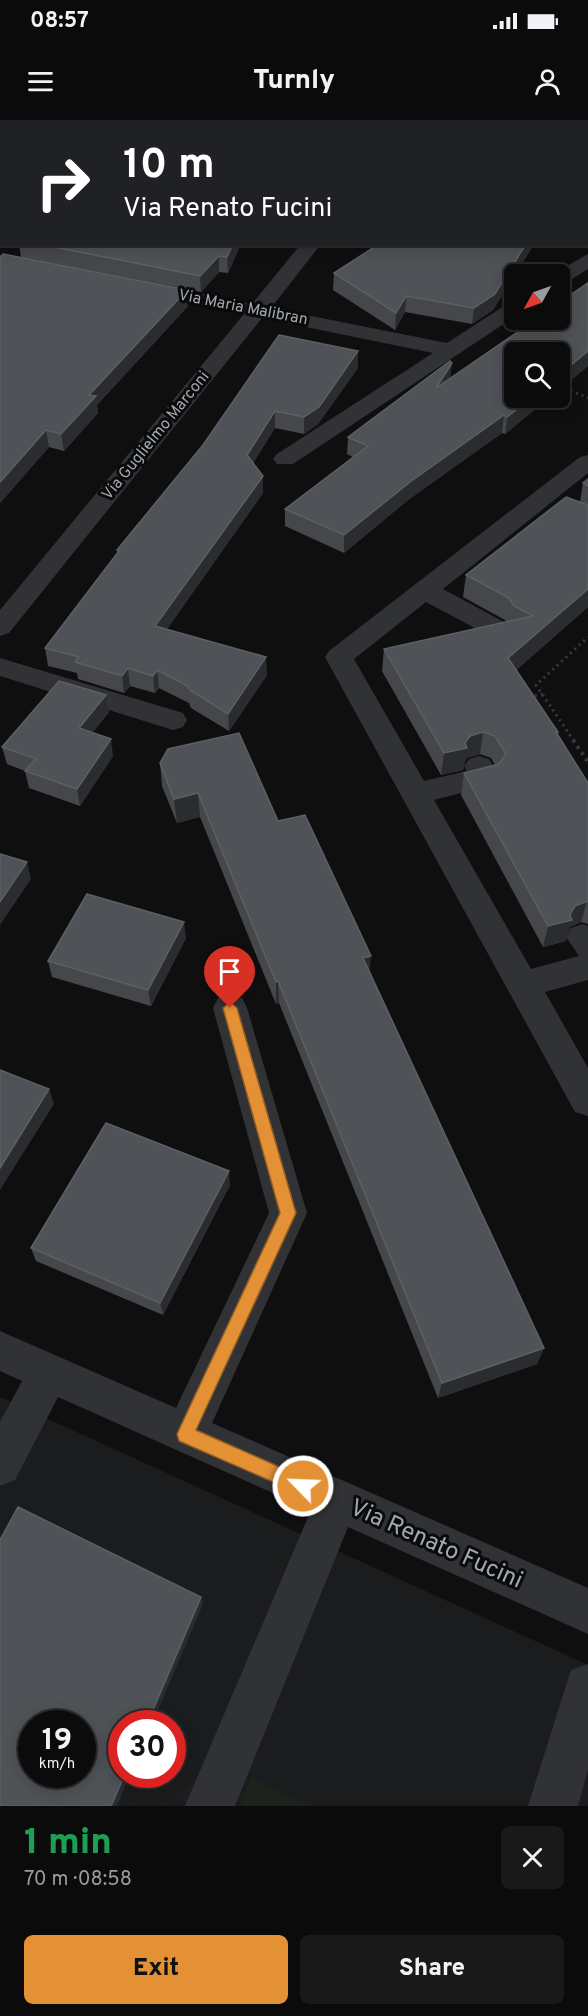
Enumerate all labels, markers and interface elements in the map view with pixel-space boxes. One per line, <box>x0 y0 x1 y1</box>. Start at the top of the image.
text: 08:57 <box>30 8 89 35</box>
text: Turnly <box>253 64 335 98</box>
icon: menu <box>24 65 57 98</box>
icon: person <box>531 65 564 98</box>
text: 10 m <box>123 140 215 193</box>
icon: right <box>24 144 102 222</box>
text: Via Renato Fucini <box>123 192 332 226</box>
north arrow <box>504 264 570 330</box>
map controls <box>504 264 570 408</box>
street label: Via Maria Malibran <box>177 286 309 330</box>
button: search <box>504 342 570 408</box>
street label: Via Guglielmo Marconi <box>98 368 214 504</box>
pin <box>204 946 255 1008</box>
icon: arrive <box>213 955 246 988</box>
position arrow <box>271 1454 335 1518</box>
street label: Via Renato Fucini <box>345 1493 527 1597</box>
speed limit sign: 30 <box>108 1710 186 1788</box>
text: 19 <box>42 1723 72 1760</box>
text: km/h <box>39 1755 75 1774</box>
text: 1 min <box>24 1821 112 1867</box>
button: close <box>501 1826 564 1889</box>
text: 70 m · 08:58 <box>24 1867 132 1893</box>
button: Exit <box>24 1935 288 2004</box>
button: Share <box>300 1935 564 2004</box>

